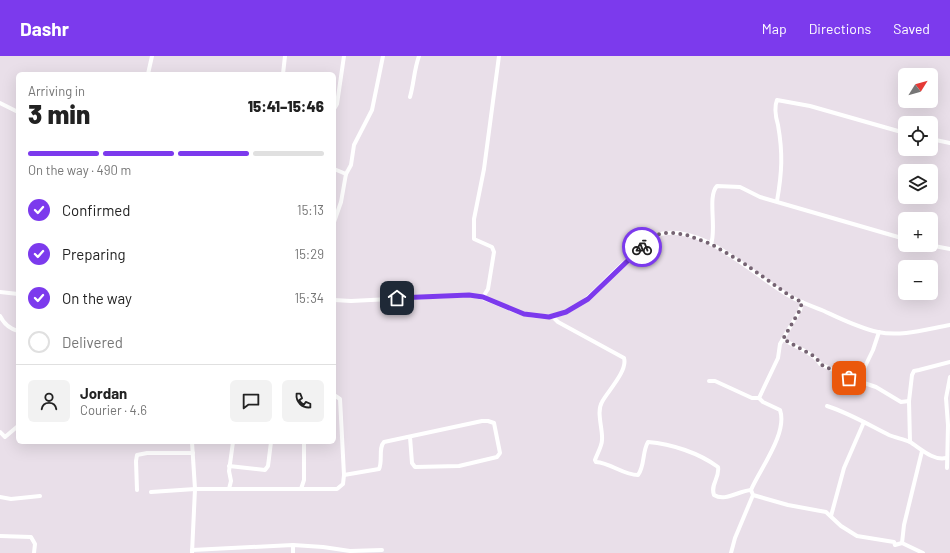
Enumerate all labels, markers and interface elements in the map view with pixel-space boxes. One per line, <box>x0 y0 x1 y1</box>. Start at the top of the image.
text: Dashr <box>20 17 69 40</box>
text: Map <box>762 20 787 37</box>
text: Directions <box>809 20 871 37</box>
text: Saved <box>893 20 930 37</box>
north arrow <box>898 68 938 108</box>
map controls <box>898 68 938 300</box>
text: Arriving in <box>28 83 85 99</box>
text: 15:41–15:46 <box>248 97 324 115</box>
text: 3 min <box>28 98 90 129</box>
button: locate <box>898 116 938 156</box>
text: On the way · 490 m <box>28 162 131 178</box>
button: layers <box>898 164 938 204</box>
icon: check <box>28 199 50 221</box>
text: Confirmed <box>62 201 130 219</box>
text: 15:13 <box>297 202 324 218</box>
button: + <box>898 212 938 252</box>
courier <box>622 227 662 267</box>
icon: bike <box>631 236 653 258</box>
icon: check <box>28 243 50 265</box>
text: Preparing <box>62 245 126 263</box>
text: 15:29 <box>295 246 324 262</box>
button: − <box>898 260 938 300</box>
pin <box>380 281 414 315</box>
icon: check <box>28 287 50 309</box>
icon: home <box>386 287 408 309</box>
text: On the way <box>62 289 132 307</box>
text: 15:34 <box>295 290 324 306</box>
text: Delivered <box>62 333 123 351</box>
pin <box>832 361 866 395</box>
icon: bag <box>838 367 860 389</box>
button: person <box>28 380 70 422</box>
button: chat <box>230 380 272 422</box>
button: phone <box>282 380 324 422</box>
text: Jordan <box>80 384 127 402</box>
text: Courier · 4.6 <box>80 402 147 418</box>

